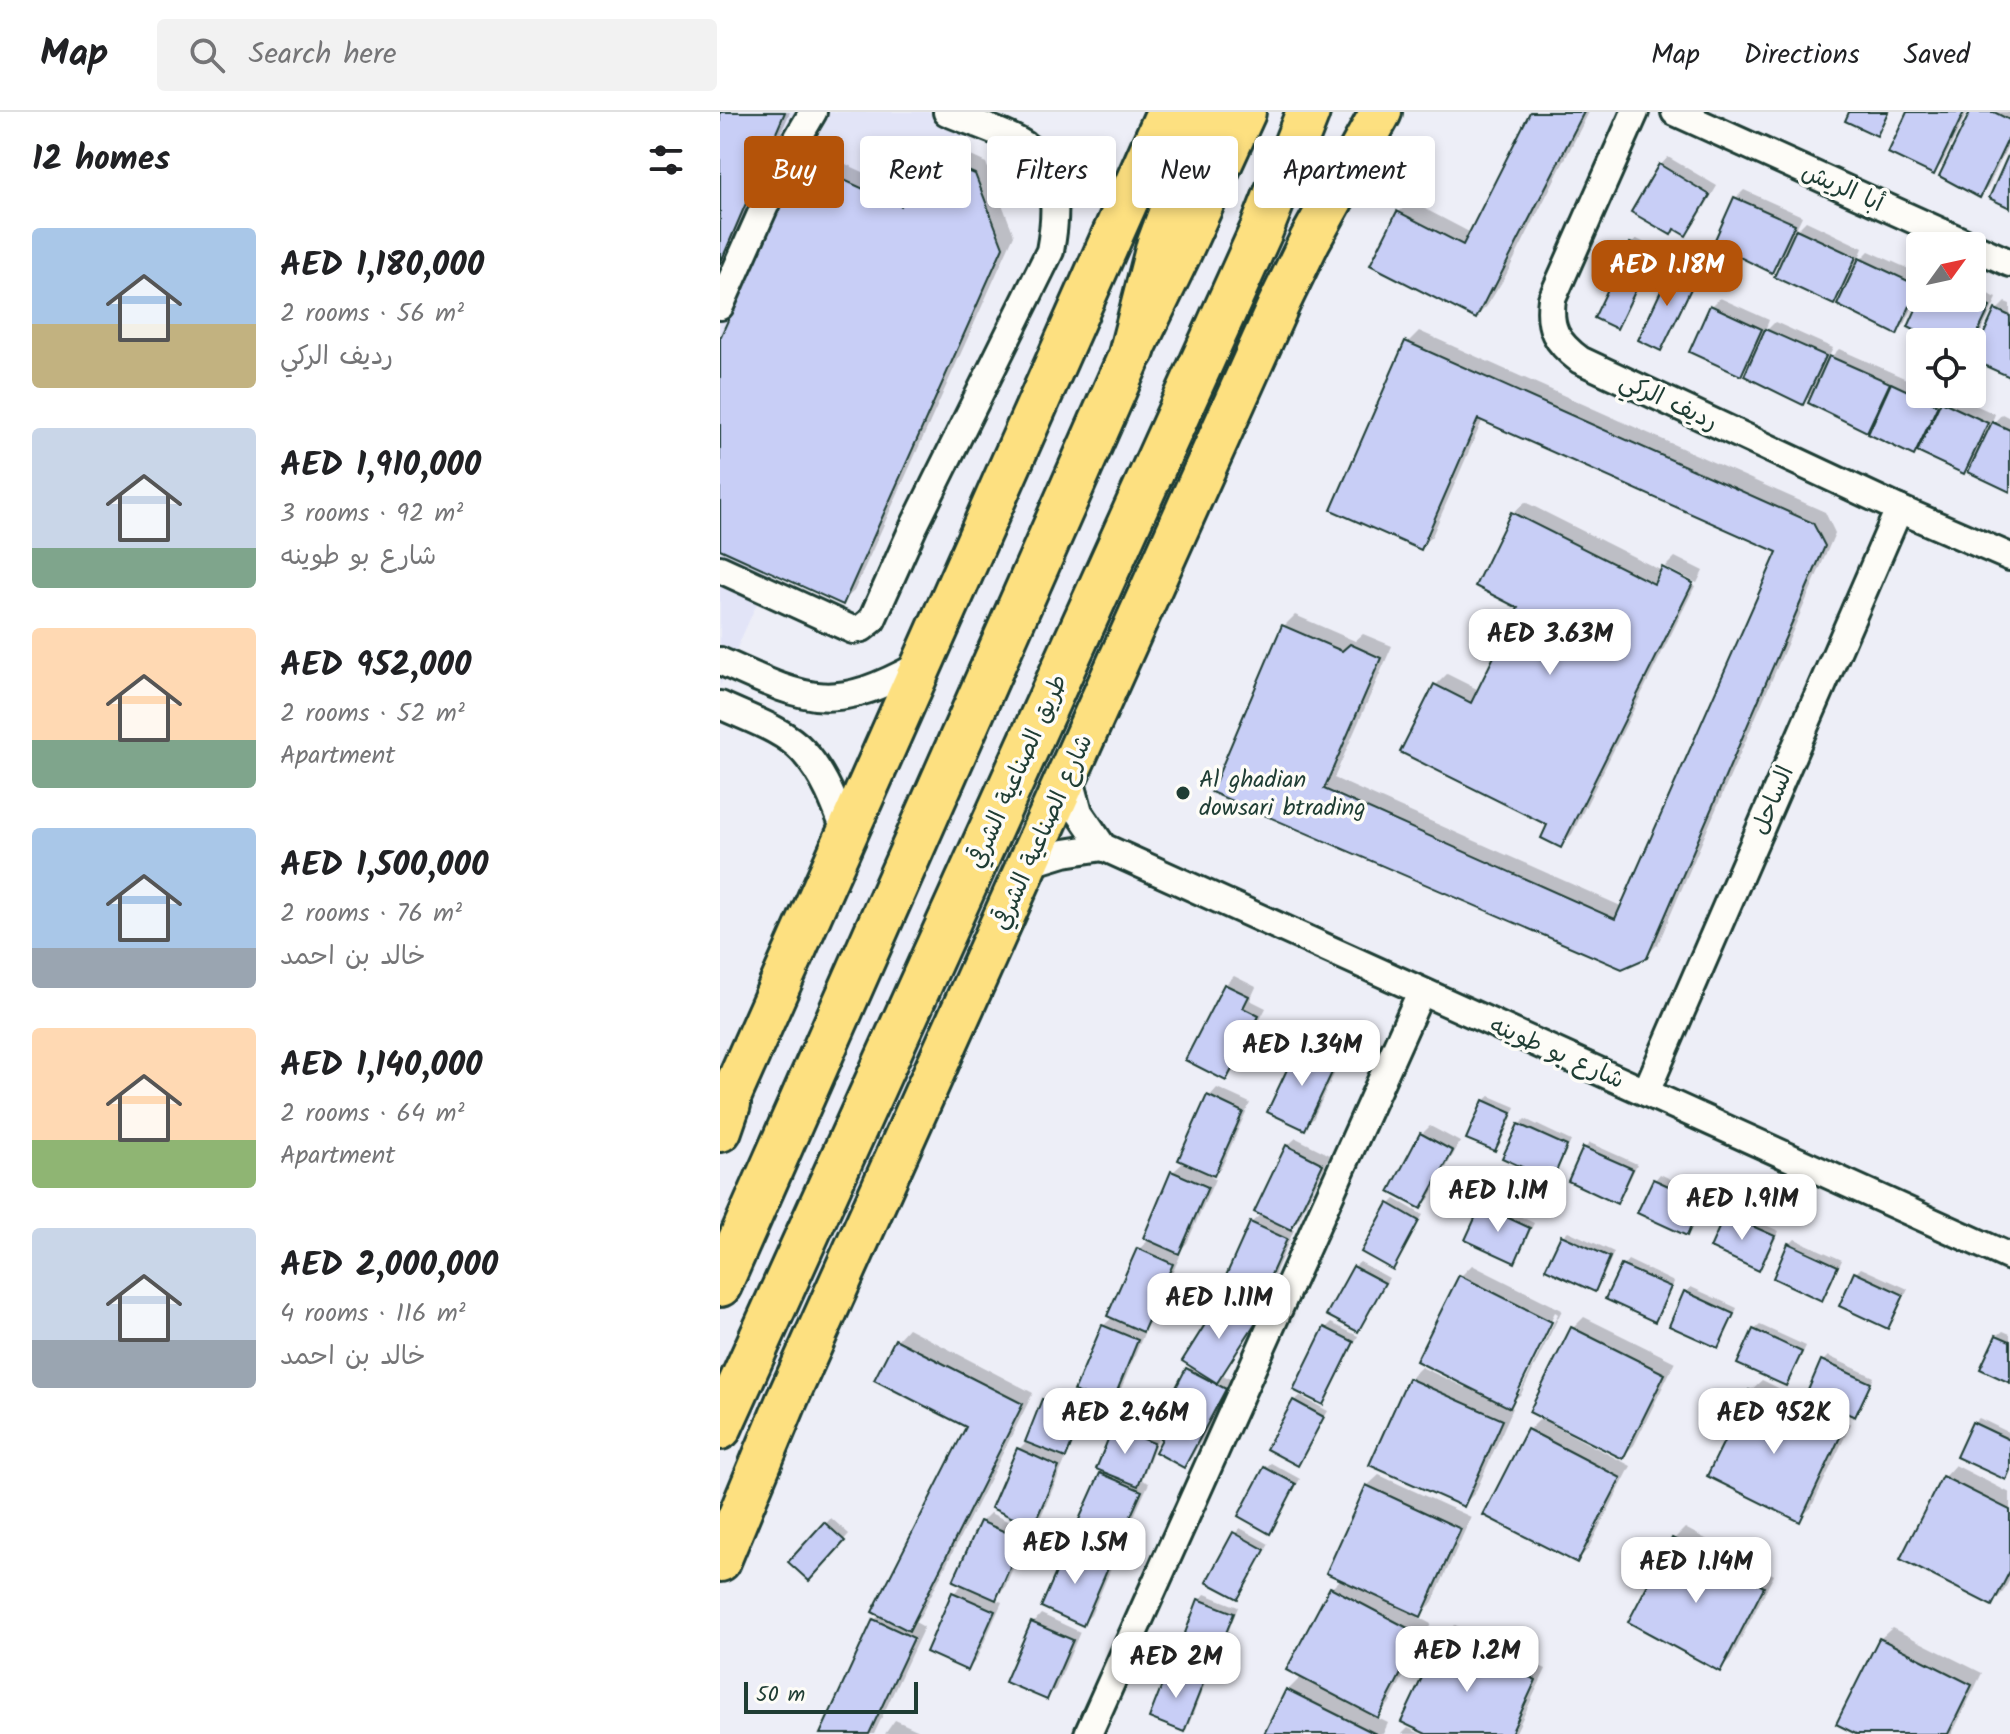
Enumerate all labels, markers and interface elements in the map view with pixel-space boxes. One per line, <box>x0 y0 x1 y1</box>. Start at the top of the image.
search box <box>157 19 717 91</box>
text: Map <box>40 25 109 85</box>
text: Search here <box>249 31 396 79</box>
icon: search <box>185 33 229 77</box>
text: Map <box>1651 33 1700 78</box>
text: Directions <box>1744 33 1860 78</box>
text: Saved <box>1904 33 1970 78</box>
text: 12 homes <box>32 133 170 187</box>
chip: Buy <box>744 136 844 208</box>
chip: Rent <box>860 136 971 208</box>
chip: Filters <box>987 136 1116 208</box>
chip: New <box>1132 136 1238 208</box>
chip: Apartment <box>1254 136 1435 208</box>
icon: filters <box>644 138 688 182</box>
street label: أبا الريش <box>1795 153 1890 224</box>
north arrow <box>1906 232 1986 312</box>
map controls <box>1906 232 1986 408</box>
text: AED 1,180,000 <box>280 239 484 293</box>
pin: AED 1.18M <box>1575 240 1759 308</box>
text: AED 1.18M <box>1610 245 1724 287</box>
icon: home <box>96 260 192 356</box>
text: 2 rooms · 56 m² <box>280 293 464 335</box>
button: locate <box>1906 328 1986 408</box>
text: رديف الركي <box>280 336 393 378</box>
street label: رديف الركي <box>1613 363 1724 442</box>
text: AED 1,910,000 <box>280 439 481 493</box>
icon: home <box>96 460 192 556</box>
text: 3 rooms · 92 m² <box>280 493 463 535</box>
text: شارع بو طوينه <box>280 536 436 578</box>
pin: AED 3.63M <box>1458 609 1642 677</box>
text: AED 3.63M <box>1487 614 1613 656</box>
text: AED 952,000 <box>280 639 471 693</box>
icon: home <box>96 660 192 756</box>
street label: طريق الصناعية الشرقي <box>958 668 1079 875</box>
text: 2 rooms · 52 m² <box>280 693 465 735</box>
street label: شارع الصناعية الشرقي <box>983 728 1104 937</box>
text: Apartment <box>280 735 395 777</box>
street label: الساحل <box>1741 760 1805 841</box>
place label: Al ghadian dowsari btrading <box>1199 761 1366 828</box>
marker: Al ghadian dowsari btrading <box>1174 784 1192 802</box>
text: AED 1,500,000 <box>280 839 488 893</box>
icon: home <box>96 860 192 956</box>
text: 2 rooms · 76 m² <box>280 893 462 935</box>
text: خالد بن احمد <box>280 936 426 978</box>
street label: شارع بو طوينه <box>1483 1006 1630 1101</box>
pin: AED 1.34M <box>1210 1020 1394 1088</box>
text: AED 1.34M <box>1242 1025 1362 1067</box>
text: AED 1,140,000 <box>280 1039 483 1093</box>
icon: home <box>96 1060 192 1156</box>
text: 2 rooms · 64 m² <box>280 1093 464 1135</box>
text: Apartment <box>280 1135 395 1177</box>
pin: AED 1.1M <box>1415 1166 1581 1234</box>
text: AED 1.1M <box>1448 1171 1548 1213</box>
pin: AED 1.91M <box>1650 1174 1834 1242</box>
text: AED 1.91M <box>1686 1179 1798 1221</box>
text: AED 2,000,000 <box>280 1239 498 1293</box>
icon: home <box>96 1260 192 1356</box>
pin: AED 1.11M <box>1127 1273 1311 1341</box>
text: AED 1.11M <box>1165 1278 1273 1320</box>
text: 4 rooms · 116 m² <box>280 1293 466 1335</box>
text: خالد بن احمد <box>280 1336 426 1378</box>
pin: AED 2.46M <box>1033 1388 1217 1456</box>
pin: AED 952K <box>1691 1388 1857 1456</box>
text: AED 2.46M <box>1061 1393 1189 1435</box>
text: AED 952K <box>1716 1393 1832 1435</box>
pin: AED 1.5M <box>992 1518 1158 1586</box>
text: AED 1.5M <box>1023 1523 1127 1565</box>
pin: AED 1.14M <box>1604 1537 1788 1605</box>
text: AED 1.14M <box>1639 1542 1753 1584</box>
pin: AED 1.2M <box>1384 1626 1550 1694</box>
text: AED 1.2M <box>1414 1631 1520 1673</box>
pin: AED 2M <box>1111 1632 1241 1700</box>
text: AED 2M <box>1130 1637 1222 1679</box>
scale bar <box>744 1678 918 1714</box>
text: 50 m <box>756 1678 805 1713</box>

